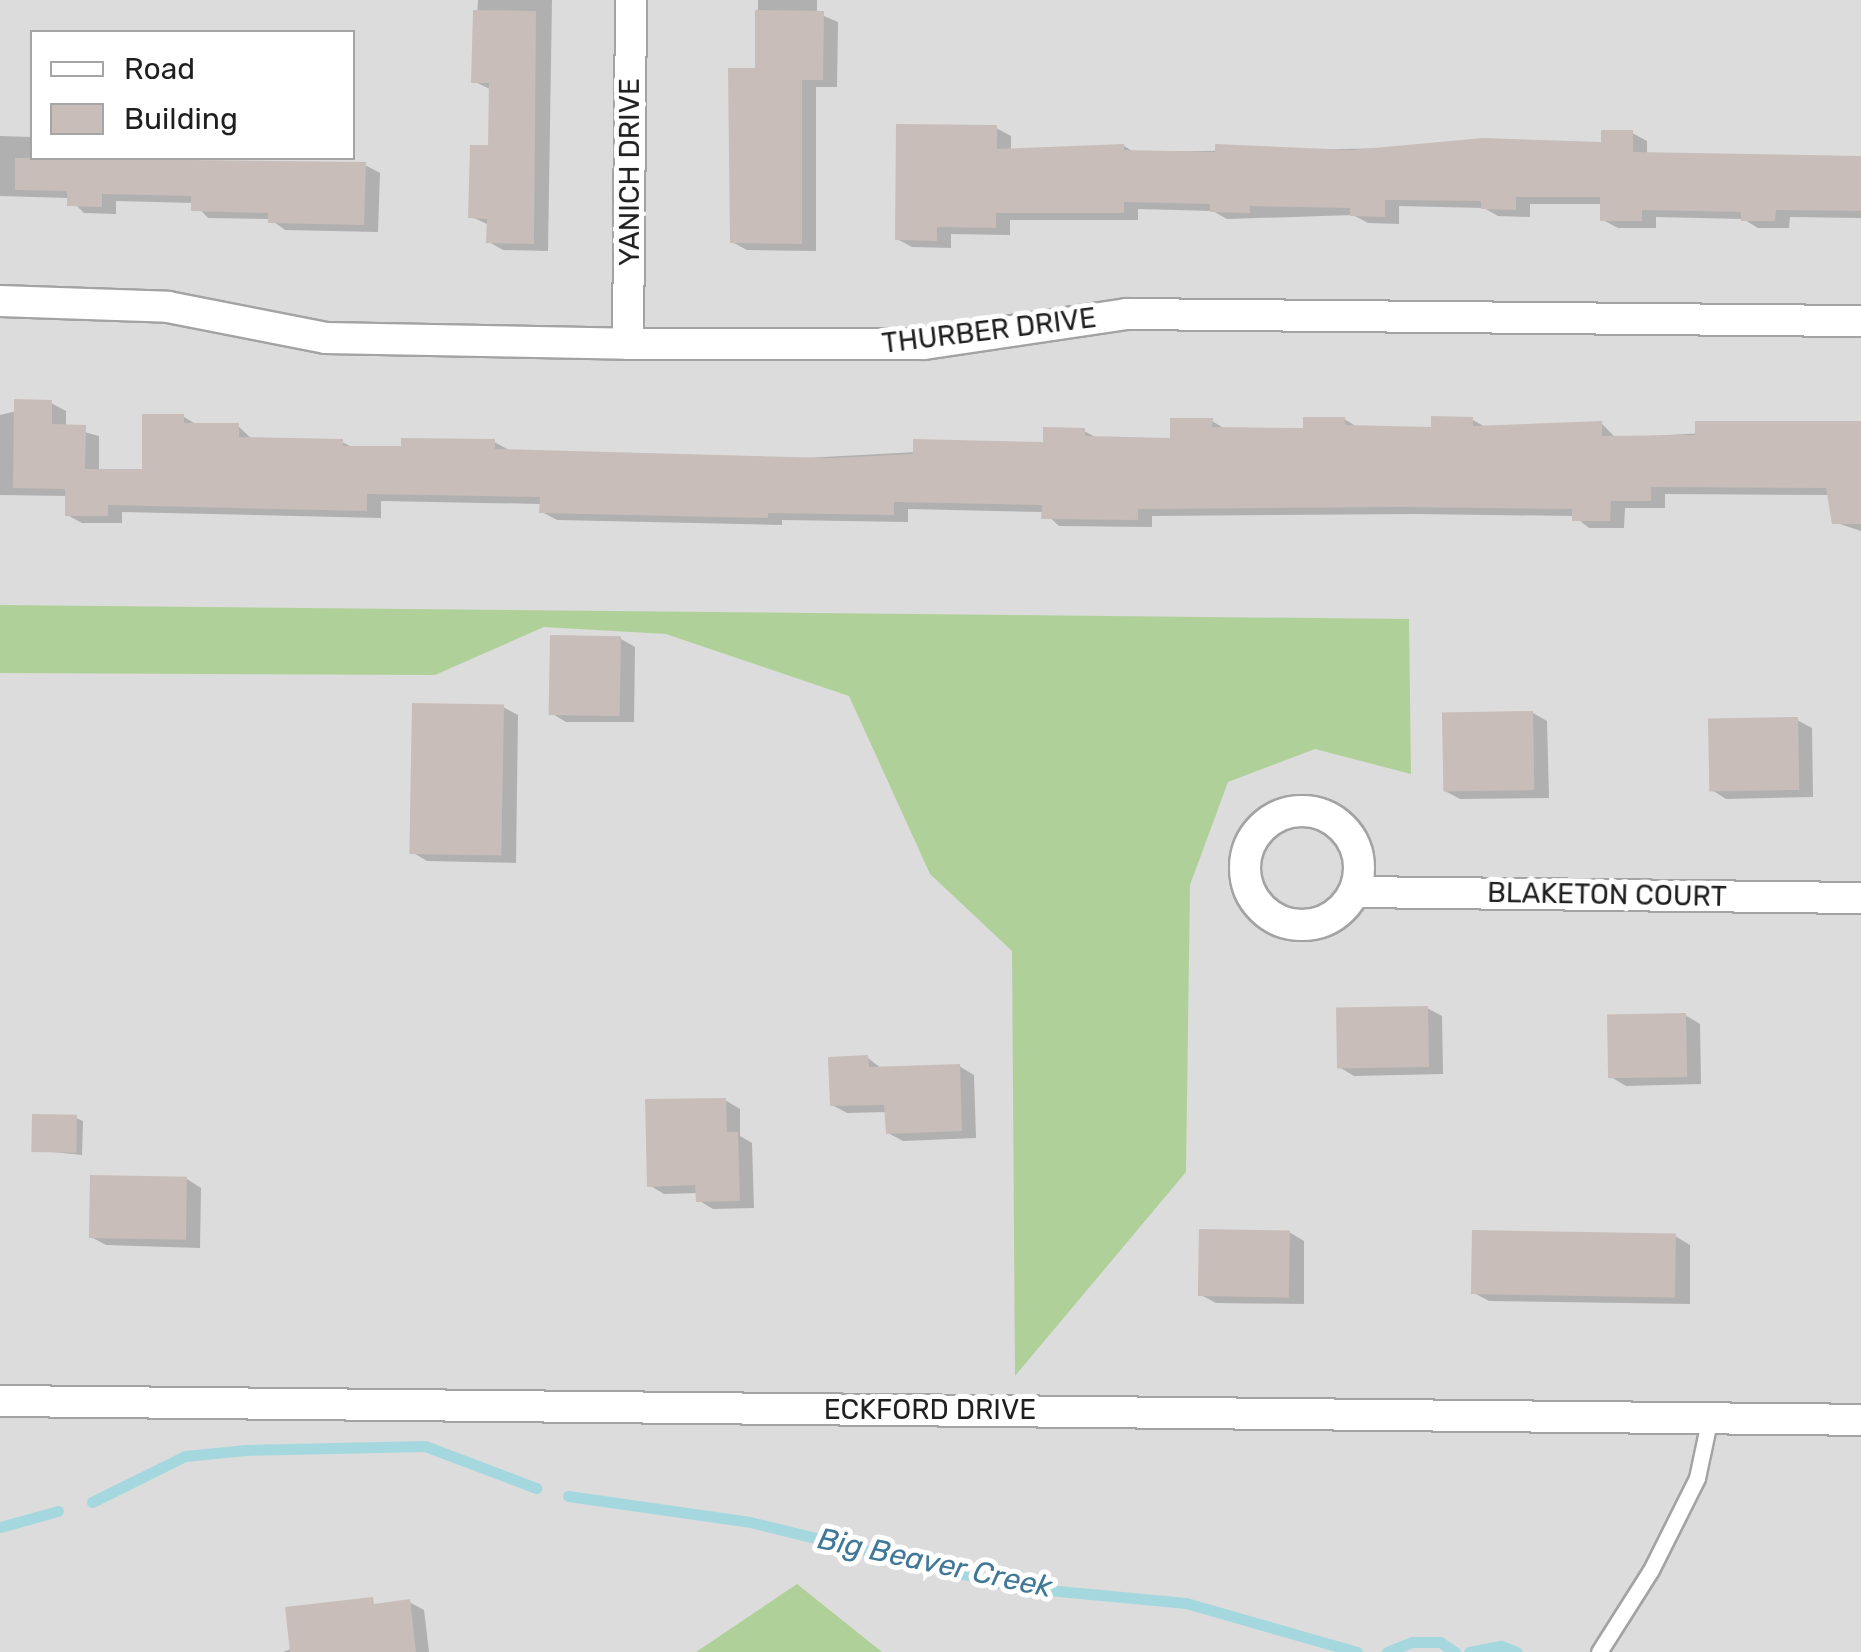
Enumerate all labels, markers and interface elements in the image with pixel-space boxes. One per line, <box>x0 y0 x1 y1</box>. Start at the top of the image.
legend <box>30 30 355 160</box>
text: Road <box>124 51 195 87</box>
street label: YANICH DRIVE <box>613 78 647 266</box>
text: Building <box>124 101 238 137</box>
street label: THURBER DRIVE <box>880 301 1098 361</box>
street label: BLAKETON COURT <box>1487 876 1727 914</box>
street label: ECKFORD DRIVE <box>824 1393 1036 1427</box>
water label: Big Beaver Creek <box>814 1521 1056 1605</box>

